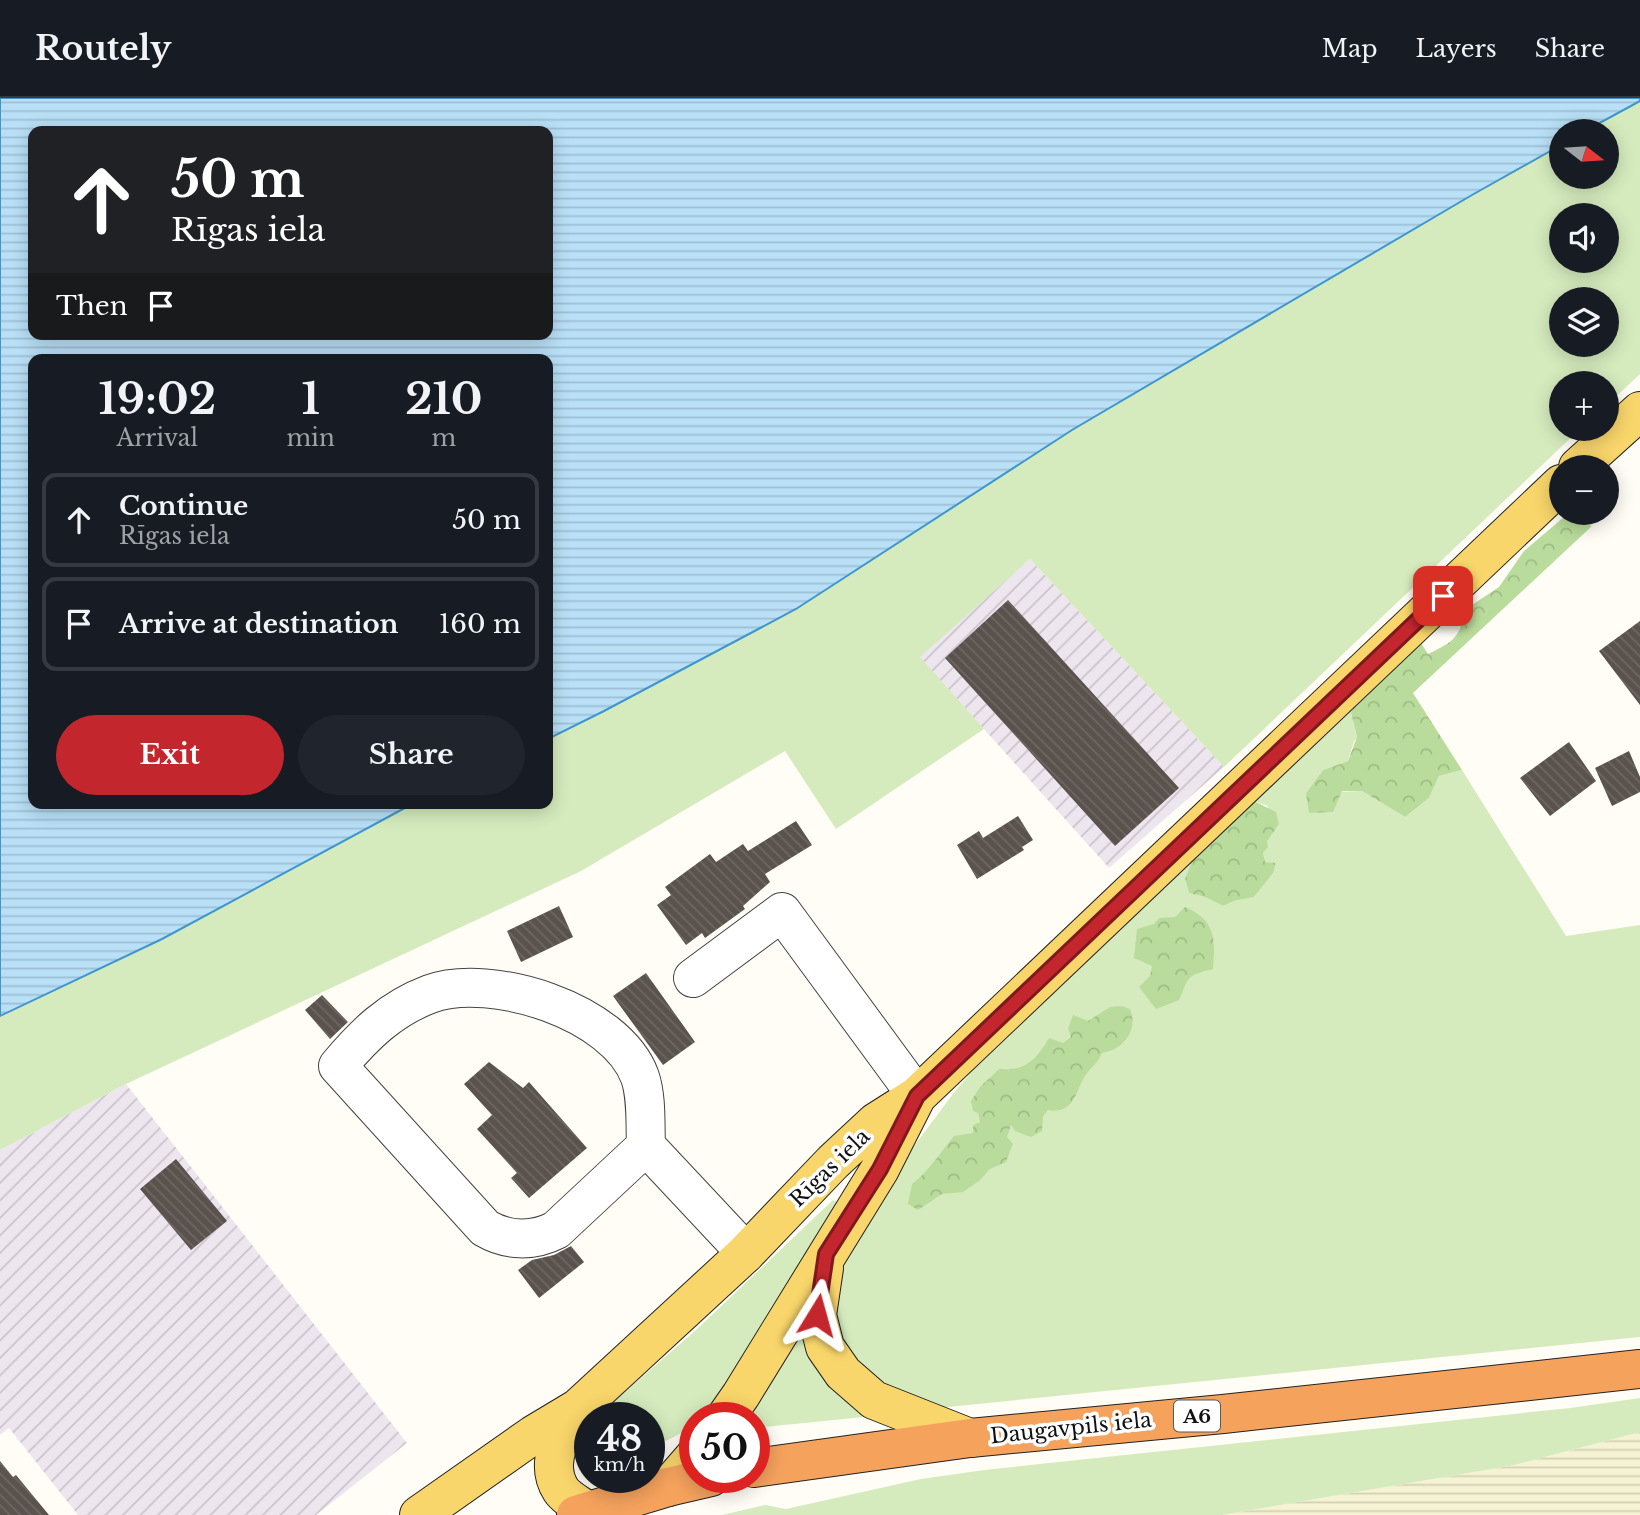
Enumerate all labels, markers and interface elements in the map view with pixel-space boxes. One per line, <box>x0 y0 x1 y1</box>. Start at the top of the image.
text: Routely <box>35 28 171 69</box>
text: Map <box>1322 34 1378 63</box>
text: Layers <box>1416 34 1497 63</box>
text: Share <box>1535 34 1605 63</box>
north arrow <box>1549 119 1619 189</box>
map controls <box>1549 119 1619 525</box>
text: 50 m <box>171 149 304 210</box>
icon: ahead <box>56 154 147 245</box>
button: sound <box>1549 203 1619 273</box>
text: Rīgas iela <box>171 210 325 250</box>
icon: arrive <box>142 287 180 325</box>
button: layers <box>1549 287 1619 357</box>
text: Then <box>56 290 128 322</box>
button: + <box>1549 371 1619 441</box>
text: 19:02 <box>98 373 216 425</box>
text: 1 <box>301 373 320 425</box>
text: 210 <box>405 373 483 425</box>
text: Arrival <box>116 424 198 452</box>
text: min <box>286 424 335 452</box>
text: m <box>432 424 456 452</box>
button: − <box>1549 455 1619 525</box>
text: Continue <box>119 490 248 522</box>
icon: ahead <box>60 501 98 539</box>
text: 50 m <box>452 504 521 536</box>
text: Rīgas iela <box>119 522 230 550</box>
pin <box>1413 566 1473 626</box>
icon: arrive <box>1424 577 1462 615</box>
icon: arrive <box>60 605 98 643</box>
text: Arrive at destination <box>119 608 399 640</box>
text: 160 m <box>439 608 521 640</box>
button: Exit <box>56 715 284 795</box>
button: Share <box>298 715 525 795</box>
street label: Rīgas iela <box>785 1123 876 1212</box>
position arrow <box>780 1278 854 1352</box>
road number: A6 <box>1174 1400 1220 1432</box>
speed limit sign: 50 <box>679 1402 770 1493</box>
street label: Daugavpils iela <box>989 1407 1153 1449</box>
text: 48 <box>597 1417 642 1460</box>
text: km/h <box>594 1454 645 1476</box>

